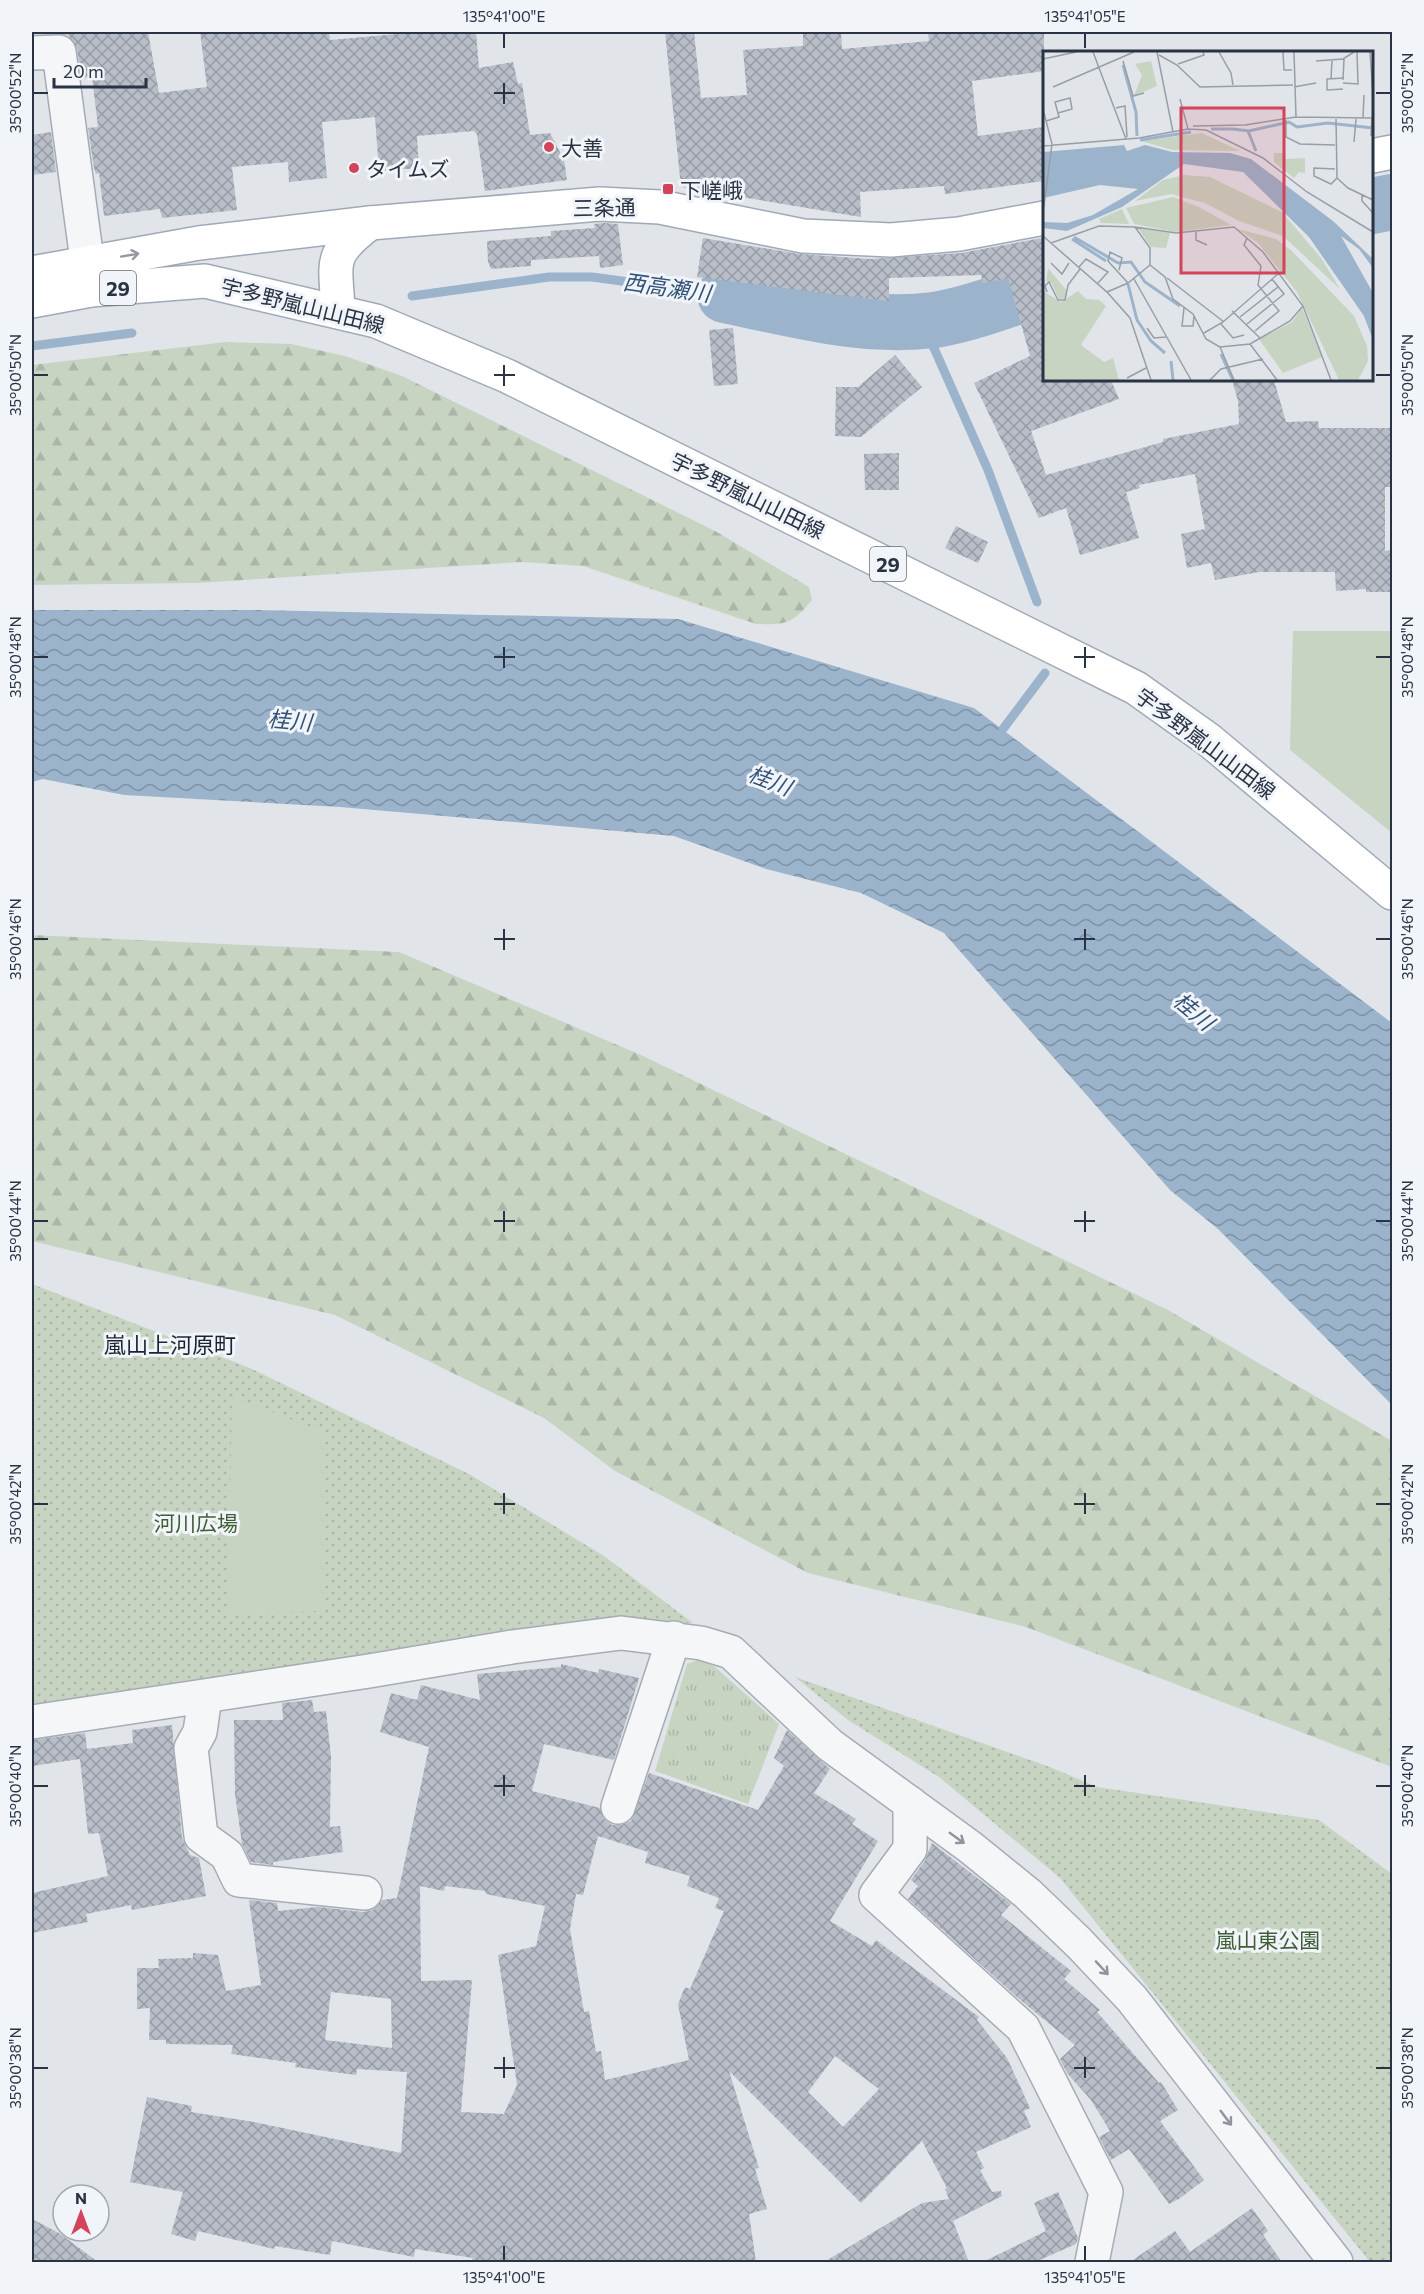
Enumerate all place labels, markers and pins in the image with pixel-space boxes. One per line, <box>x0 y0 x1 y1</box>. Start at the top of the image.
place label: 大善 <box>561 135 603 160</box>
marker: 大善 <box>542 140 556 154</box>
place label: タイムズ <box>366 156 450 181</box>
marker: タイムズ <box>347 161 361 175</box>
place label: 下嵯峨 <box>680 177 743 202</box>
marker: 下嵯峨 <box>661 182 675 196</box>

